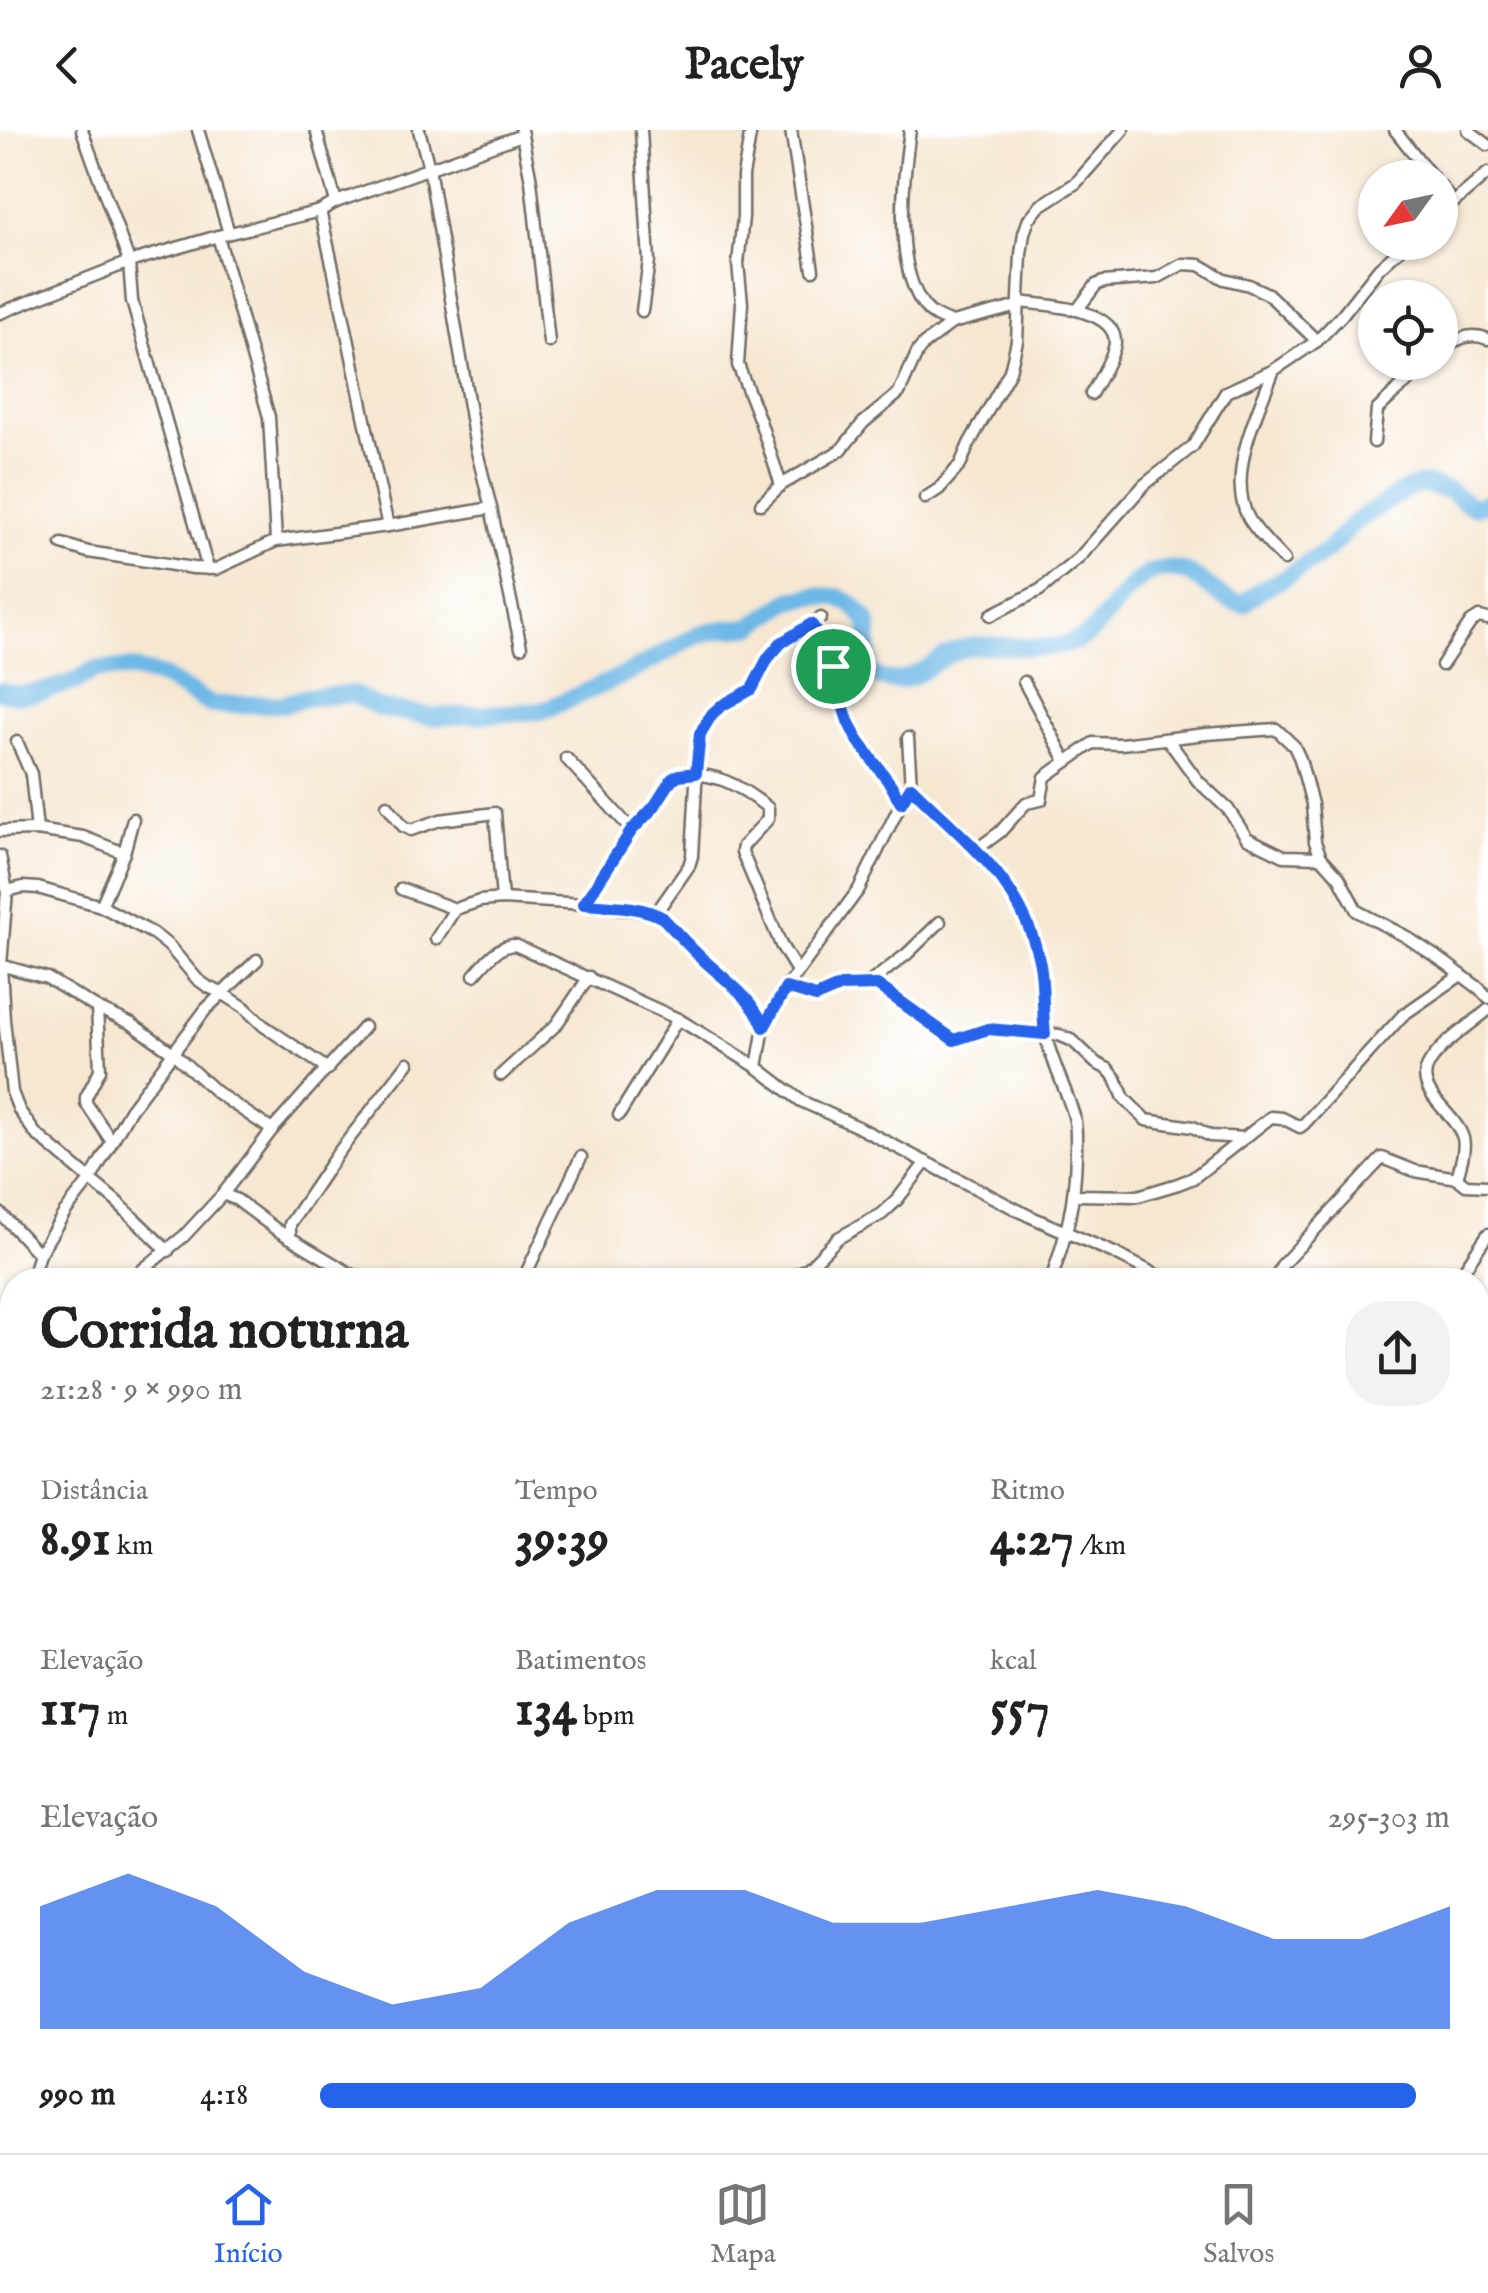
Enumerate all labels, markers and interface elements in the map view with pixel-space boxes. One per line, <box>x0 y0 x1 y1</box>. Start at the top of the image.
text: Pacely <box>684 37 804 94</box>
icon: back <box>40 38 95 93</box>
icon: person <box>1393 38 1448 93</box>
north arrow <box>1358 160 1458 260</box>
map controls <box>1358 160 1458 380</box>
button: locate <box>1358 280 1458 380</box>
pin <box>791 624 876 709</box>
icon: arrive <box>806 639 861 694</box>
text: Corrida noturna <box>40 1297 408 1367</box>
button: share <box>1345 1301 1450 1406</box>
text: 21:28 · 9 × 990 m <box>40 1370 243 1411</box>
text: Distância <box>40 1474 148 1509</box>
text: Tempo <box>515 1474 598 1509</box>
text: Ritmo <box>990 1474 1065 1509</box>
text: 8.91 <box>40 1509 111 1572</box>
text: 39:39 <box>515 1509 609 1572</box>
text: 4:27 <box>990 1509 1074 1572</box>
text: km <box>111 1529 153 1564</box>
text: /km <box>1074 1529 1126 1564</box>
text: Elevação <box>40 1644 143 1679</box>
text: Batimentos <box>515 1644 646 1679</box>
text: kcal <box>990 1644 1037 1679</box>
text: 117 <box>40 1679 101 1742</box>
text: 134 <box>515 1679 577 1742</box>
text: 557 <box>990 1679 1050 1742</box>
text: m <box>101 1699 128 1734</box>
text: bpm <box>577 1699 635 1734</box>
text: Elevação <box>40 1798 158 1839</box>
text: 295–303 m <box>1327 1798 1450 1839</box>
text: 990 m <box>40 2075 115 2116</box>
text: 4:18 <box>200 2075 249 2116</box>
tab: Início <box>214 2177 283 2272</box>
tab: Mapa <box>710 2177 776 2272</box>
tab: Salvos <box>1203 2177 1274 2272</box>

